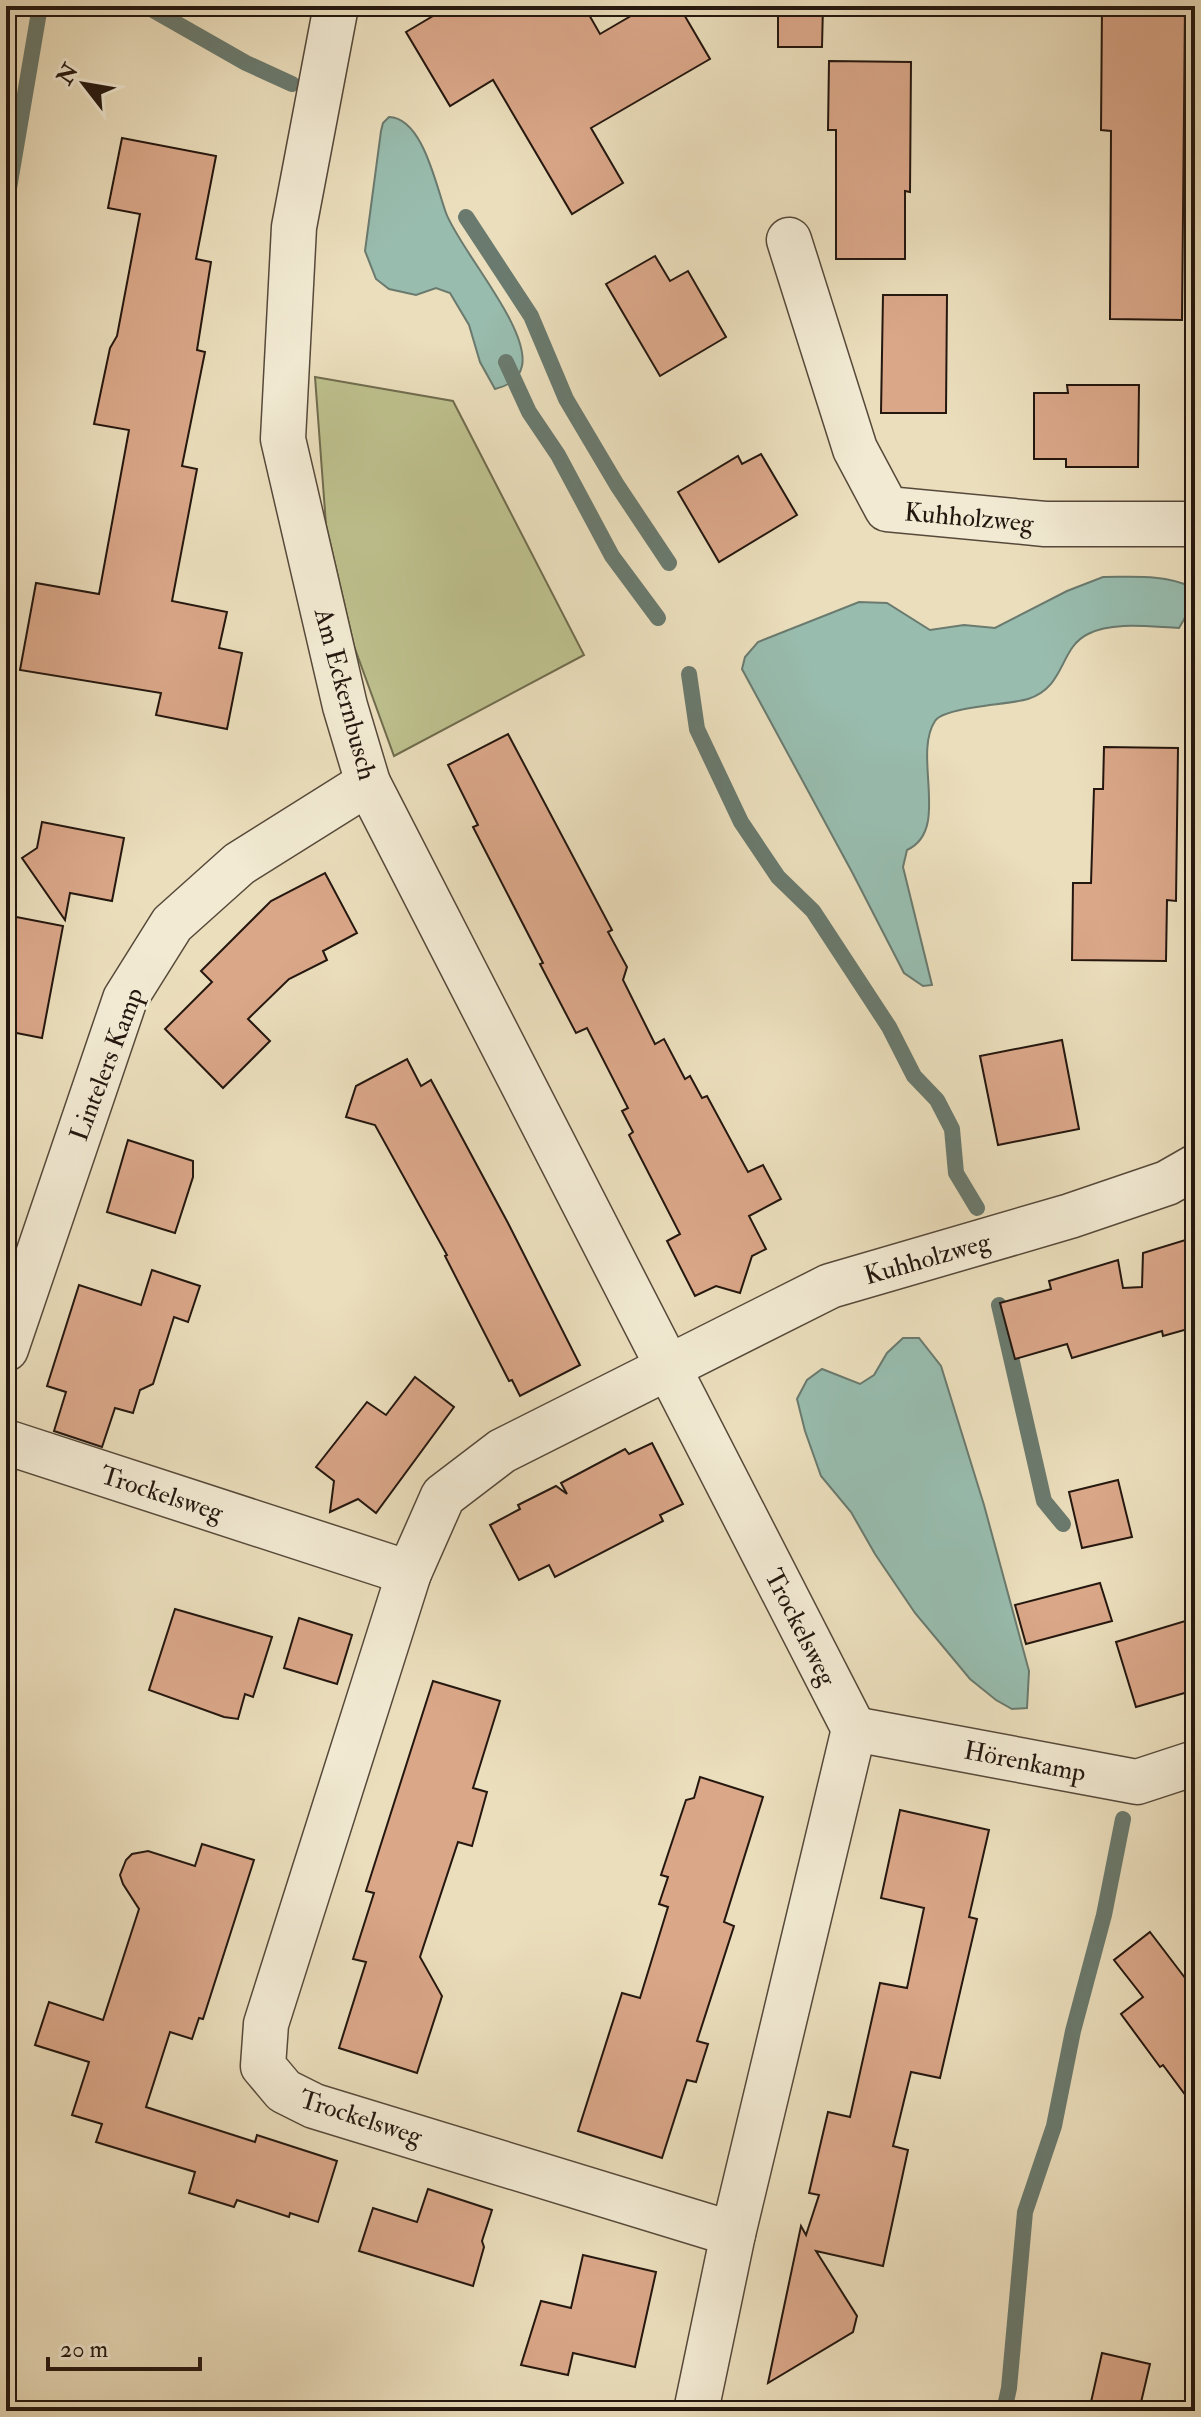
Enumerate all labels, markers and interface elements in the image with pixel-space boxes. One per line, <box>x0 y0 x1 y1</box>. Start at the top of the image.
north arrow <box>44 44 124 124</box>
text: N <box>50 58 85 91</box>
street label: Kuhholzweg <box>903 496 1036 540</box>
street label: Am Eckernbusch <box>306 604 383 784</box>
street label: Lintelers Kamp <box>63 983 152 1146</box>
street label: Kuhholzweg <box>861 1225 995 1292</box>
street label: Trockelsweg <box>96 1459 228 1529</box>
street label: Trockelsweg <box>757 1564 844 1692</box>
street label: Hörenkamp <box>961 1734 1088 1790</box>
street label: Trockelsweg <box>295 2083 427 2153</box>
scale bar <box>48 2321 200 2371</box>
text: 20 m <box>60 2334 109 2365</box>

